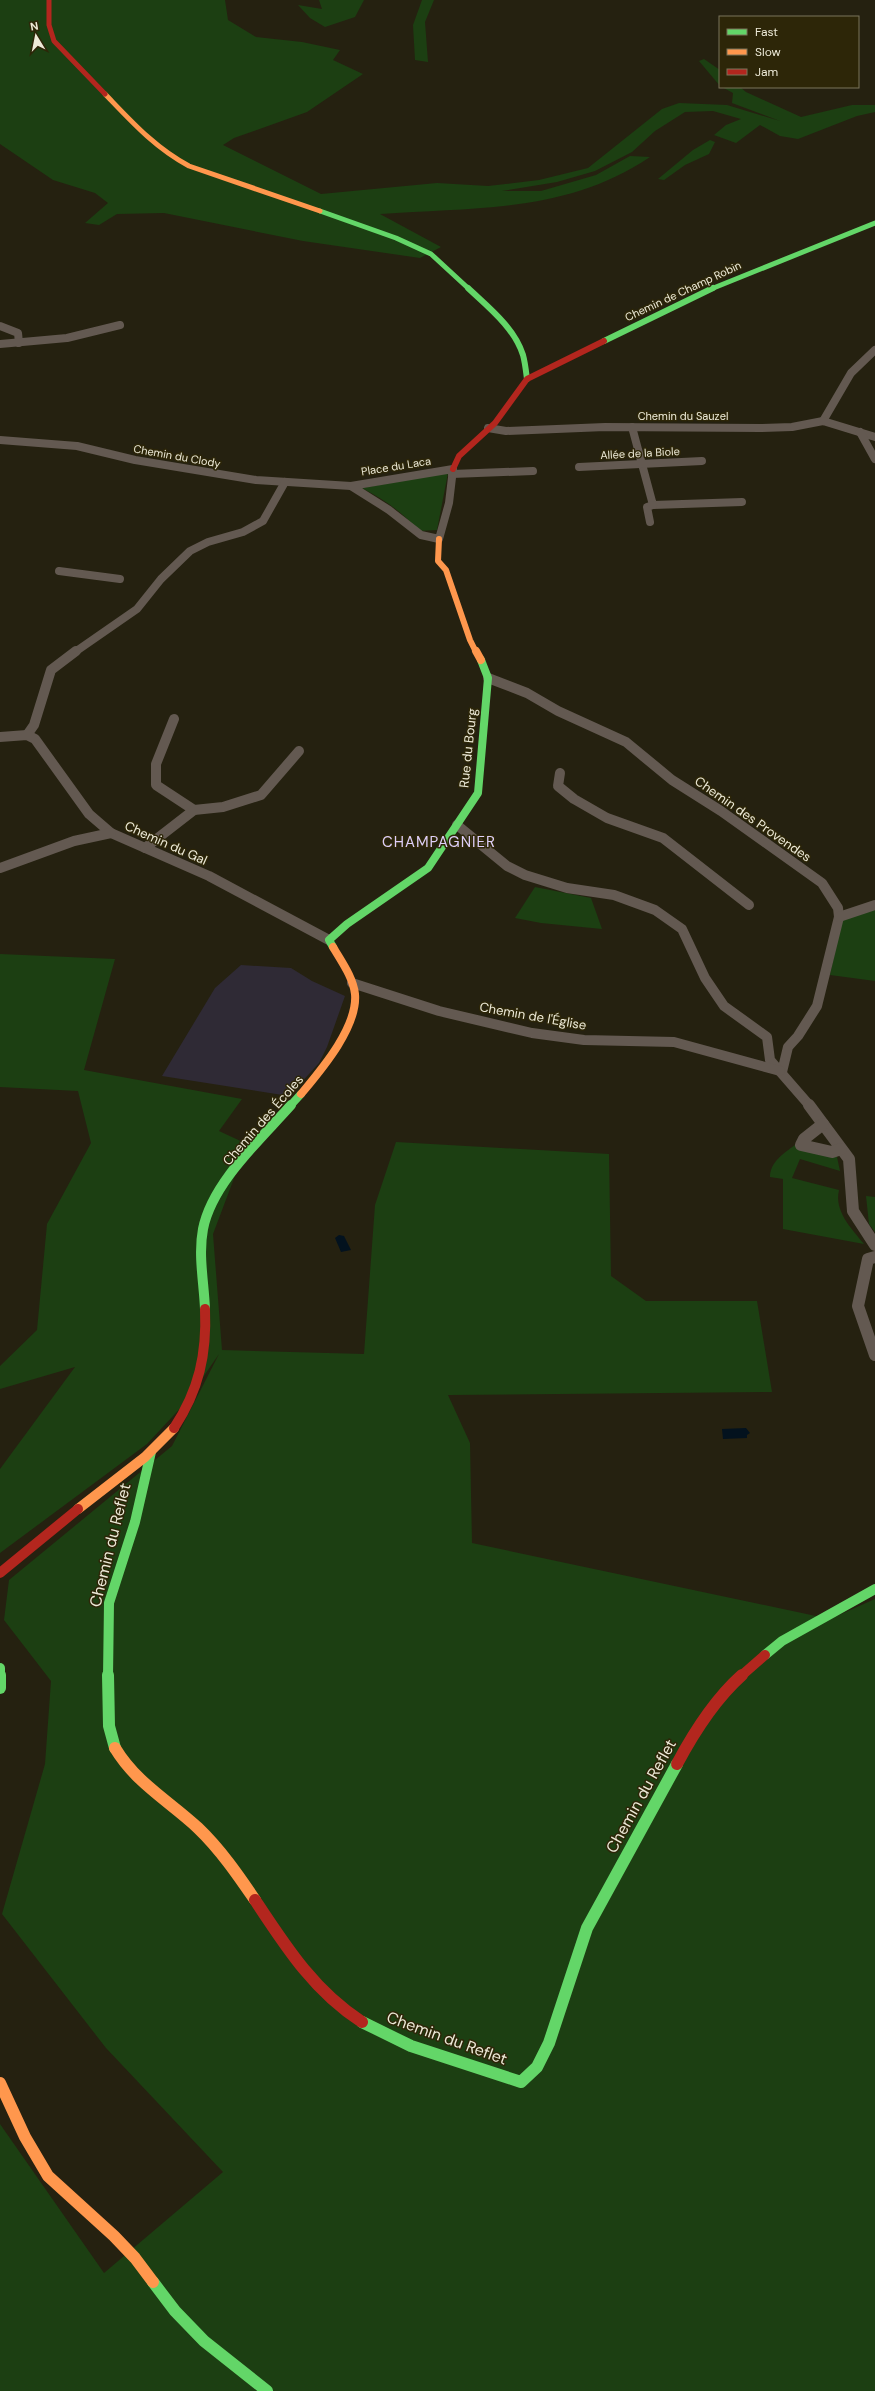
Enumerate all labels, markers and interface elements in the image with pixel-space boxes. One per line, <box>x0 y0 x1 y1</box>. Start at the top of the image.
north arrow <box>16 16 56 56</box>
legend <box>719 16 859 88</box>
text: N <box>29 19 39 34</box>
text: Fast <box>755 24 778 40</box>
text: Slow <box>755 44 781 60</box>
text: Jam <box>755 64 778 80</box>
street label: Chemin de Champ Robin <box>623 258 743 324</box>
street label: Chemin du Sauzel <box>638 409 728 423</box>
street label: Chemin du Clody <box>132 441 222 471</box>
street label: Allée de la Biole <box>600 444 680 462</box>
street label: Place du Laca <box>360 454 432 478</box>
street label: Rue du Bourg <box>455 707 481 789</box>
street label: Chemin des Provendes <box>692 772 814 866</box>
street label: Chemin du Gal <box>122 817 210 869</box>
district label: CHAMPAGNIER <box>382 832 496 852</box>
street label: Chemin de l'Église <box>478 997 588 1034</box>
street label: Chemin des Écoles <box>218 1071 307 1169</box>
street label: Chemin du Reflet <box>84 1481 136 1609</box>
street label: Chemin du Reflet <box>601 1735 681 1857</box>
street label: Chemin du Reflet <box>384 2006 510 2070</box>

